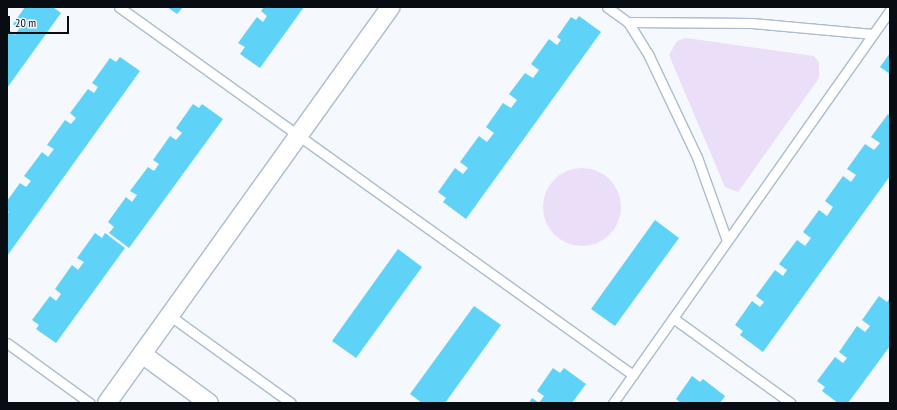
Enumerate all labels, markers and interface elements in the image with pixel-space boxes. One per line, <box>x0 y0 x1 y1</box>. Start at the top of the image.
scale bar <box>10 8 71 34</box>
text: 20 m <box>15 15 36 30</box>

